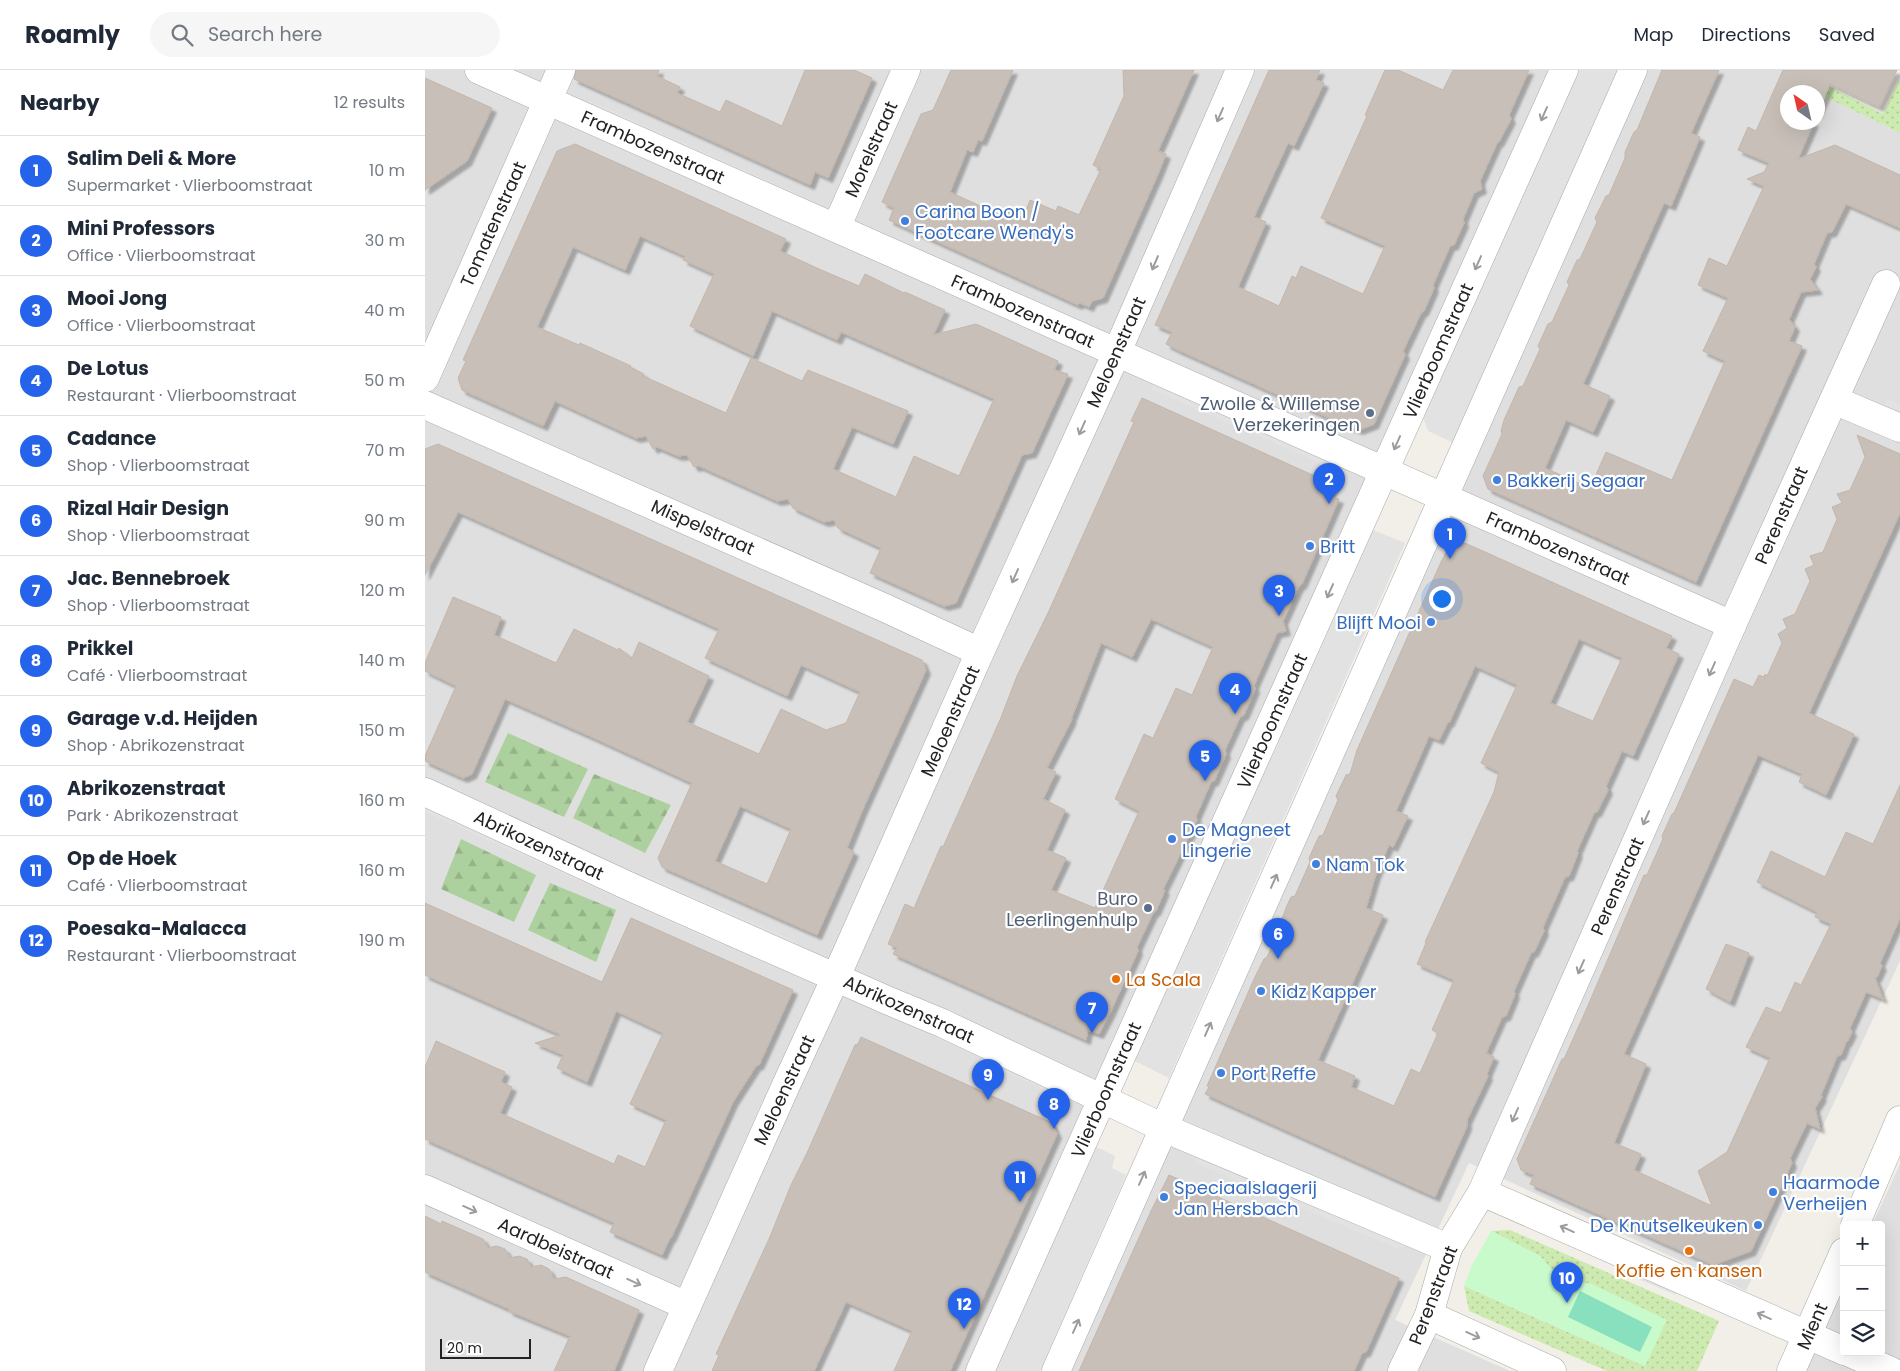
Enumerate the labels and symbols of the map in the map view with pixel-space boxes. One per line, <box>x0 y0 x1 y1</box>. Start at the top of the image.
north arrow <box>1780 85 1825 130</box>
street label: Morelstraat <box>839 97 903 201</box>
street label: Frambozenstraat <box>577 104 729 190</box>
one-way arrow <box>1539 106 1549 121</box>
one-way arrow <box>1215 107 1224 122</box>
street label: Tomatenstraat <box>454 157 532 291</box>
place label: Carina Boon / Footcare Wendy's <box>915 199 1074 245</box>
marker: Carina Boon / Footcare Wendy's <box>899 215 911 227</box>
one-way arrow <box>1149 255 1159 270</box>
one-way arrow <box>1472 255 1482 270</box>
street label: Frambozenstraat <box>947 268 1099 354</box>
street label: Vlierboomstraat <box>1397 279 1479 423</box>
street label: Meloenstraat <box>1080 293 1152 411</box>
place label: Zwolle & Willemse Verzekeringen <box>1200 391 1360 437</box>
marker: Zwolle & Willemse Verzekeringen <box>1364 407 1376 419</box>
one-way arrow <box>1077 420 1086 435</box>
one-way arrow <box>1391 435 1401 450</box>
street label: Perenstraat <box>1748 462 1814 568</box>
pin: 2 <box>1313 463 1345 504</box>
place label: Bakkerij Segaar <box>1507 468 1646 493</box>
marker: Bakkerij Segaar <box>1491 474 1503 486</box>
street label: Mispelstraat <box>647 493 759 561</box>
street label: Frambozenstraat <box>1482 505 1634 591</box>
pin: 1 <box>1434 518 1466 559</box>
place label: Britt <box>1320 534 1355 559</box>
marker: Britt <box>1304 540 1316 552</box>
one-way arrow <box>1009 568 1019 583</box>
pin: 3 <box>1263 575 1295 616</box>
one-way arrow <box>1325 583 1335 598</box>
your location <box>1429 586 1455 612</box>
place label: Blijft Mooi <box>1336 610 1421 635</box>
marker: Blijft Mooi <box>1425 616 1437 628</box>
street label: Vlierboomstraat <box>1231 649 1313 793</box>
one-way arrow <box>1707 661 1717 676</box>
street label: Meloenstraat <box>914 662 986 780</box>
pin: 4 <box>1219 673 1251 714</box>
pin: 5 <box>1189 740 1221 781</box>
street label: Abrikozenstraat <box>470 804 608 886</box>
one-way arrow <box>1641 810 1651 825</box>
place label: De Magneet Lingerie <box>1182 817 1291 863</box>
marker: De Magneet Lingerie <box>1166 833 1178 845</box>
street label: Perenstraat <box>1584 833 1650 939</box>
place label: Nam Tok <box>1326 852 1405 877</box>
marker: Nam Tok <box>1310 858 1322 870</box>
one-way arrow <box>1269 874 1279 889</box>
place label: Buro Leerlingenhulp <box>1006 886 1138 932</box>
marker: Buro Leerlingenhulp <box>1142 902 1154 914</box>
pin: 6 <box>1262 918 1294 959</box>
one-way arrow <box>1575 959 1585 974</box>
place label: La Scala <box>1126 967 1201 992</box>
street label: Abrikozenstraat <box>840 969 978 1049</box>
marker: La Scala <box>1110 973 1122 985</box>
place label: Kidz Kapper <box>1271 979 1377 1004</box>
marker: Kidz Kapper <box>1255 985 1267 997</box>
pin: 7 <box>1076 992 1108 1033</box>
street label: Vlierboomstraat <box>1065 1018 1147 1162</box>
one-way arrow <box>1203 1022 1213 1037</box>
street label: Meloenstraat <box>748 1031 820 1149</box>
pin: 9 <box>972 1059 1004 1100</box>
place label: Port Reffe <box>1231 1061 1316 1086</box>
marker: Port Reffe <box>1215 1067 1227 1079</box>
pin: 8 <box>1038 1088 1070 1129</box>
one-way arrow <box>1510 1107 1520 1122</box>
pin: 11 <box>1004 1161 1036 1202</box>
place label: Haarmode Verheijen <box>1783 1170 1880 1216</box>
one-way arrow <box>1137 1171 1147 1186</box>
place label: Speciaalslagerij Jan Hersbach <box>1174 1175 1317 1221</box>
marker: Haarmode Verheijen <box>1767 1186 1779 1198</box>
marker: Speciaalslagerij Jan Hersbach <box>1158 1191 1170 1203</box>
one-way arrow <box>462 1205 477 1215</box>
street label: Aardbeistraat <box>494 1211 618 1285</box>
place label: De Knutselkeuken <box>1590 1213 1748 1238</box>
marker: De Knutselkeuken <box>1752 1219 1764 1231</box>
one-way arrow <box>1560 1224 1575 1234</box>
street label: Perenstraat <box>1403 1242 1463 1348</box>
marker: Koffie en kansen <box>1683 1245 1695 1257</box>
place label: Koffie en kansen <box>1615 1258 1763 1283</box>
pin: 10 <box>1551 1262 1583 1303</box>
one-way arrow <box>626 1278 641 1288</box>
pin: 12 <box>948 1288 980 1329</box>
street label: Mient <box>1791 1298 1833 1354</box>
one-way arrow <box>1757 1310 1772 1320</box>
one-way arrow <box>1072 1319 1082 1334</box>
one-way arrow <box>1465 1331 1480 1341</box>
scale bar <box>440 1336 531 1359</box>

